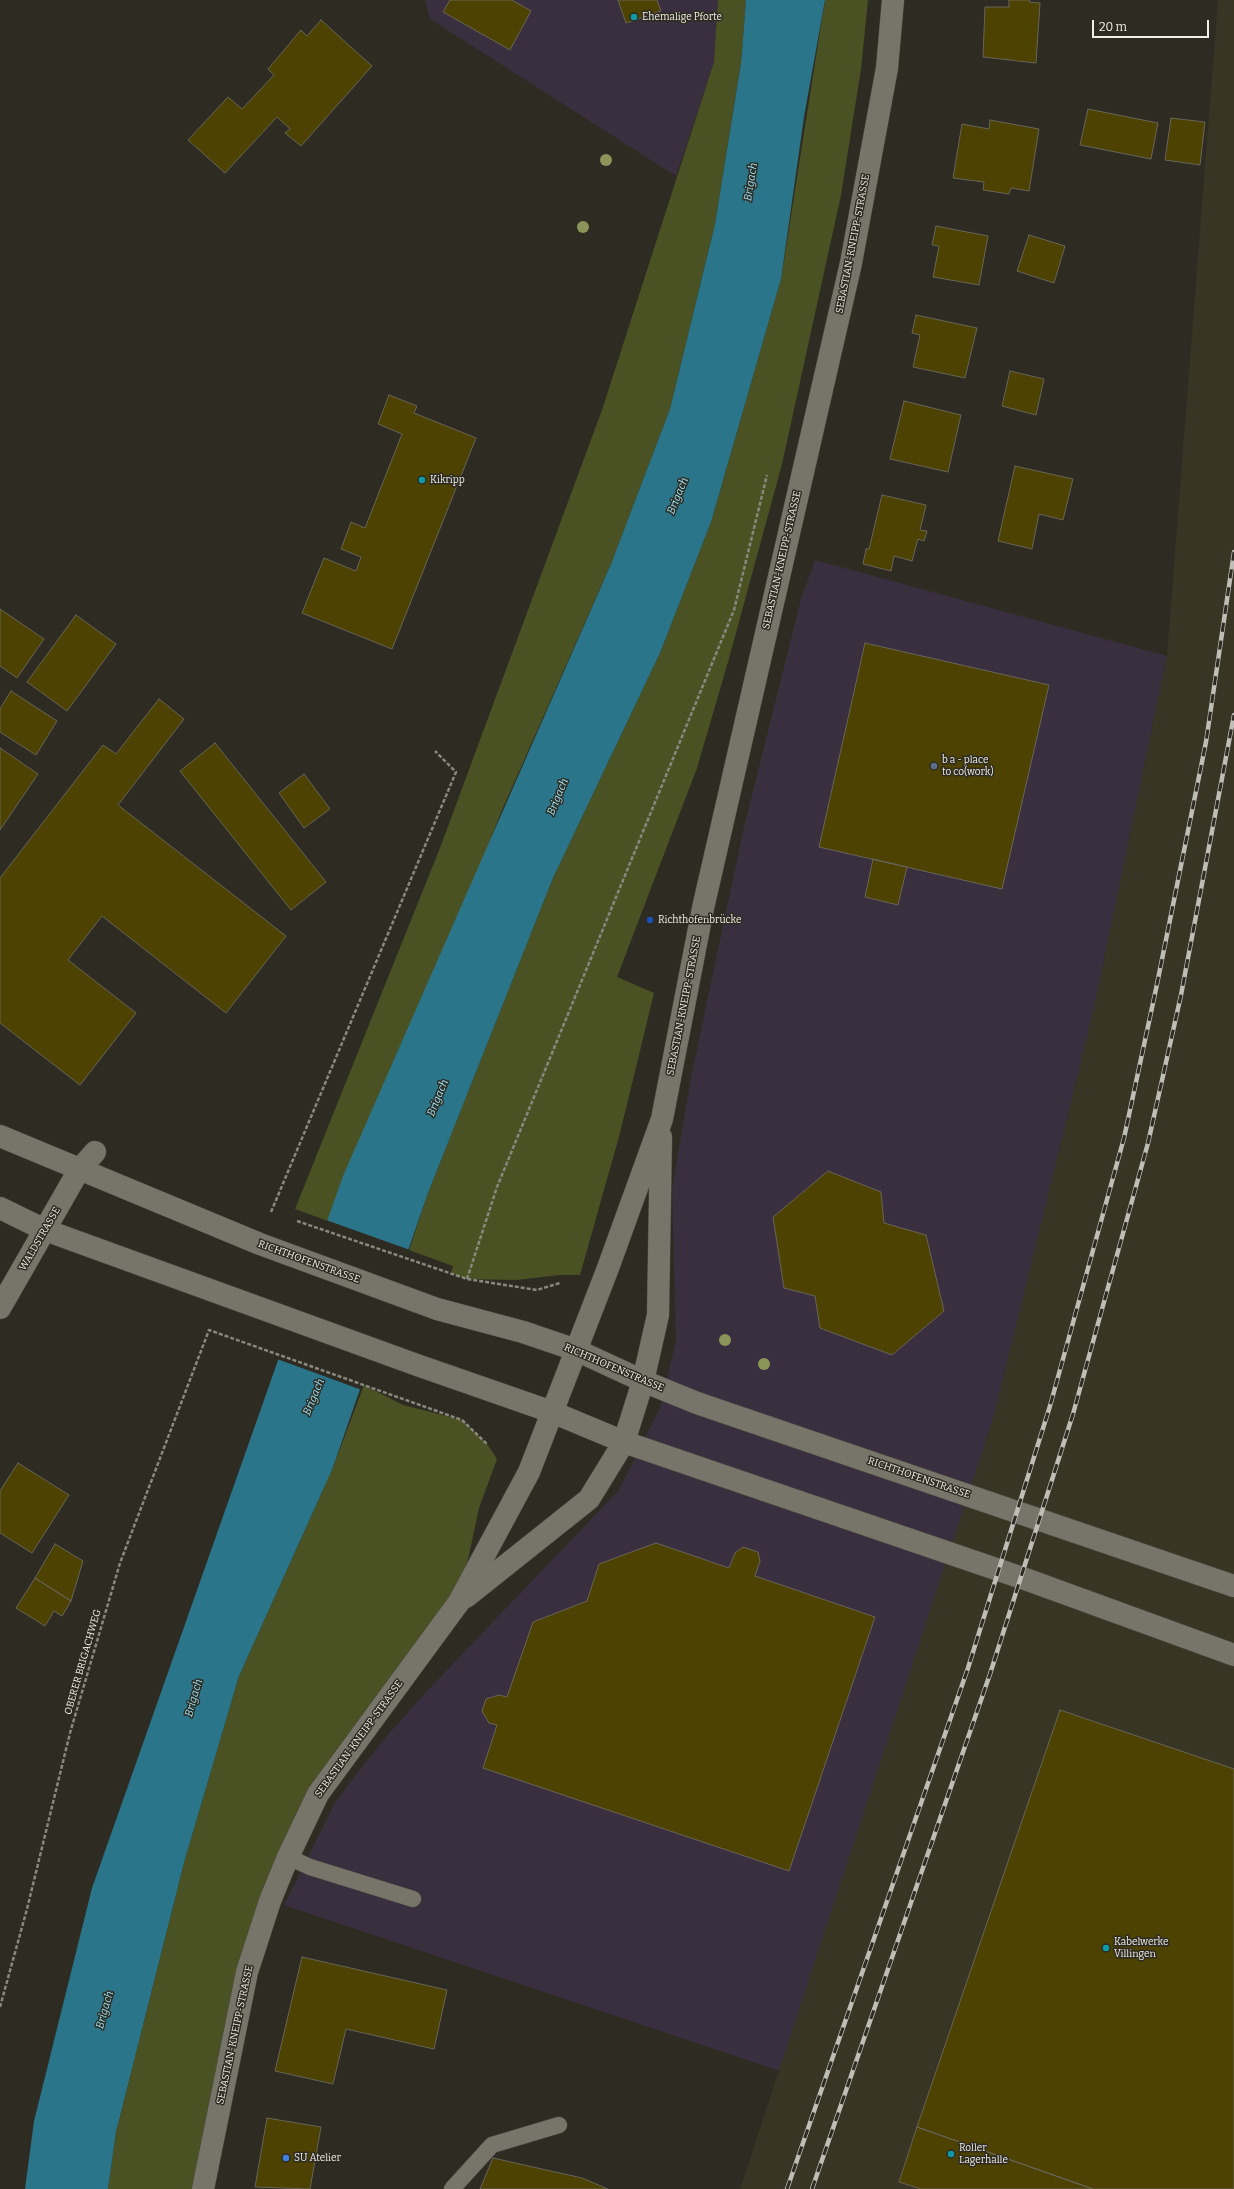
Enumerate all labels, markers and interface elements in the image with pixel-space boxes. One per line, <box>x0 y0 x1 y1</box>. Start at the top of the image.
place label: Ehemalige Pforte <box>642 11 722 23</box>
marker: Ehemalige Pforte <box>629 12 639 22</box>
scale bar <box>1094 12 1211 38</box>
text: 20 m <box>1099 20 1127 34</box>
water label: Brigach <box>741 162 761 202</box>
street label: SEBASTIAN-KNEIPP-STRASSE <box>834 173 872 315</box>
place label: Kikripp <box>430 474 465 486</box>
marker: Kikripp <box>417 475 427 485</box>
water label: Brigach <box>665 476 691 516</box>
street label: SEBASTIAN-KNEIPP-STRASSE <box>760 490 804 630</box>
place label: b a - place to co(work) <box>942 754 994 778</box>
marker: b a - place to co(work) <box>929 761 939 771</box>
water label: Brigach <box>545 777 571 817</box>
place label: Richthofenbrücke <box>658 914 741 926</box>
marker: Richthofenbrücke <box>645 915 655 925</box>
street label: SEBASTIAN-KNEIPP-STRASSE <box>665 935 703 1077</box>
water label: Brigach <box>425 1078 451 1118</box>
street label: WALDSTRASSE <box>17 1205 63 1273</box>
street label: RICHTHOFENSTRASSE <box>257 1238 361 1286</box>
street label: RICHTHOFENSTRASSE <box>562 1342 666 1394</box>
water label: Brigach <box>300 1377 328 1417</box>
street label: RICHTHOFENSTRASSE <box>866 1455 972 1501</box>
street label: OBERER BRIGACHWEG <box>62 1608 104 1716</box>
water label: Brigach <box>182 1678 206 1718</box>
street label: SEBASTIAN-KNEIPP-STRASSE <box>313 1678 405 1800</box>
place label: Kabelwerke Villingen <box>1114 1936 1168 1960</box>
marker: Kabelwerke Villingen <box>1101 1943 1111 1953</box>
street label: SEBASTIAN-KNEIPP-STRASSE <box>214 1964 256 2106</box>
water label: Brigach <box>93 1990 117 2030</box>
place label: Roller Lagerhalle <box>959 2142 1008 2166</box>
marker: Roller Lagerhalle <box>946 2149 956 2159</box>
place label: SU Atelier <box>294 2152 341 2164</box>
marker: SU Atelier <box>281 2153 291 2163</box>

